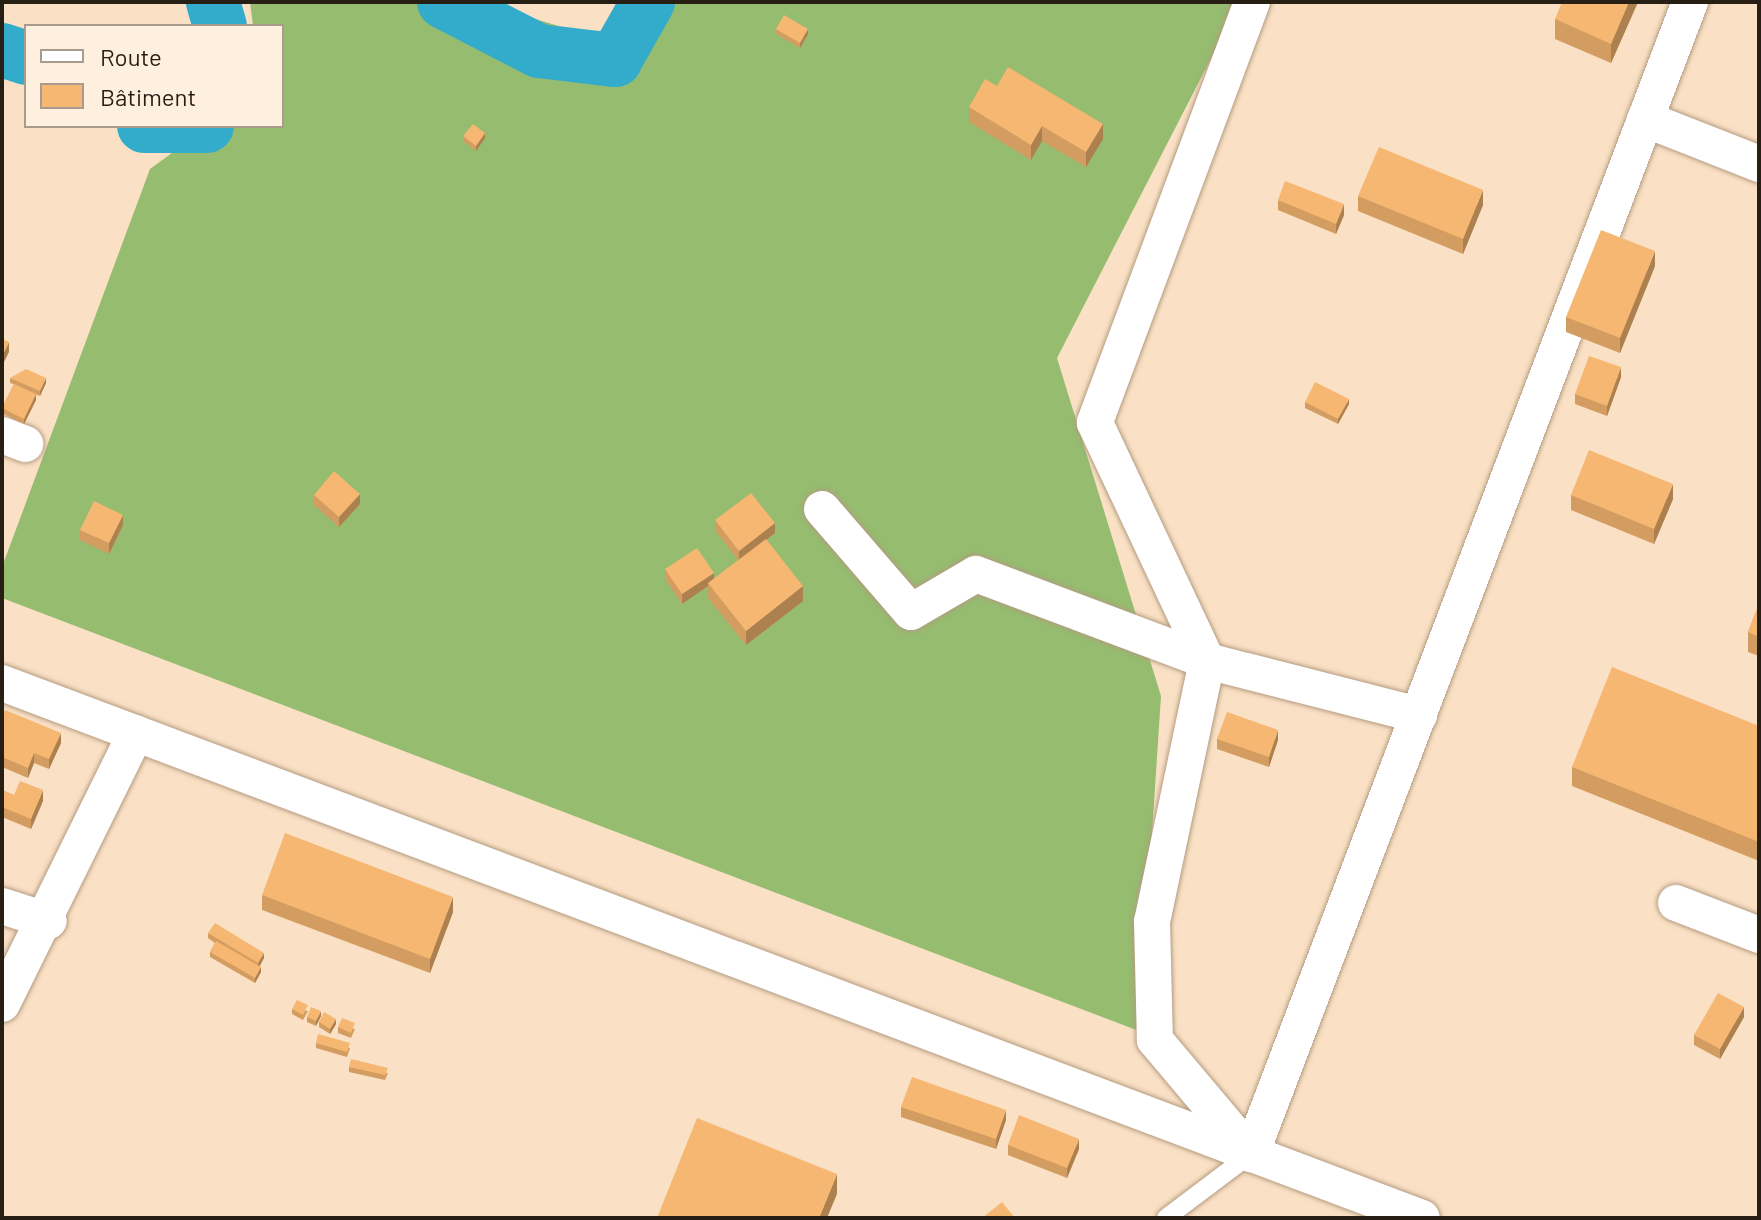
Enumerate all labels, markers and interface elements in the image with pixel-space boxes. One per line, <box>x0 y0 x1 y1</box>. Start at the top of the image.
legend <box>24 24 284 128</box>
text: Route <box>100 42 162 71</box>
text: Bâtiment <box>100 82 196 111</box>

